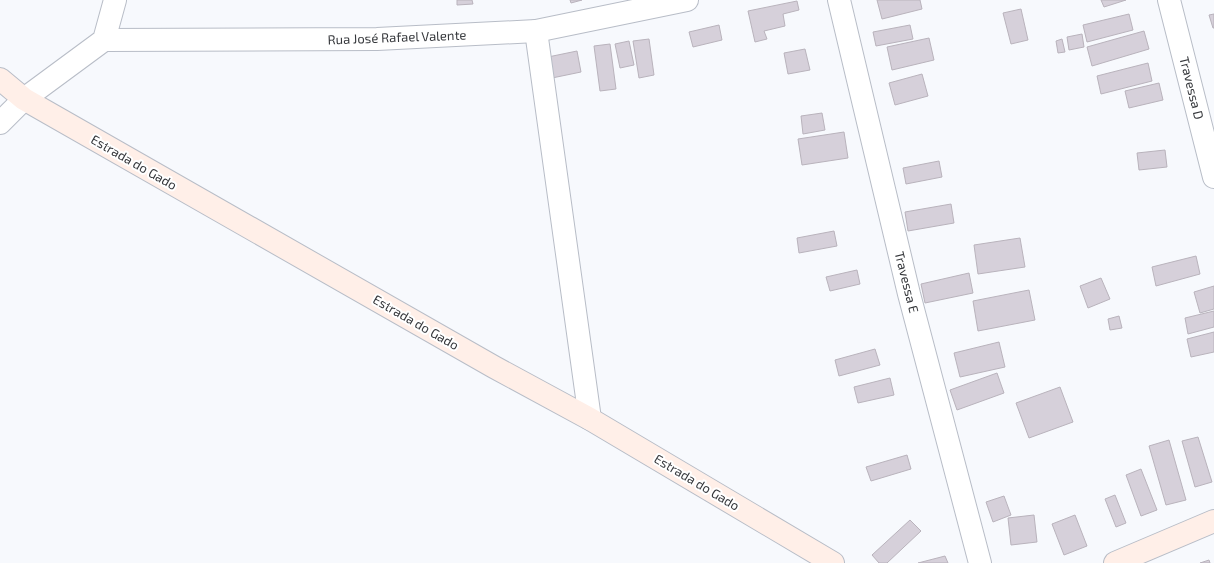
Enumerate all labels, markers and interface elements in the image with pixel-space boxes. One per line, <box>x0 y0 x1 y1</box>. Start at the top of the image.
street label: Rua José Rafael Valente <box>327 27 467 47</box>
street label: Travessa D <box>1176 55 1208 121</box>
street label: Estrada do Gado <box>88 131 180 193</box>
street label: Travessa E <box>892 249 922 315</box>
street label: Estrada do Gado <box>370 291 462 353</box>
street label: Estrada do Gado <box>652 450 742 514</box>

